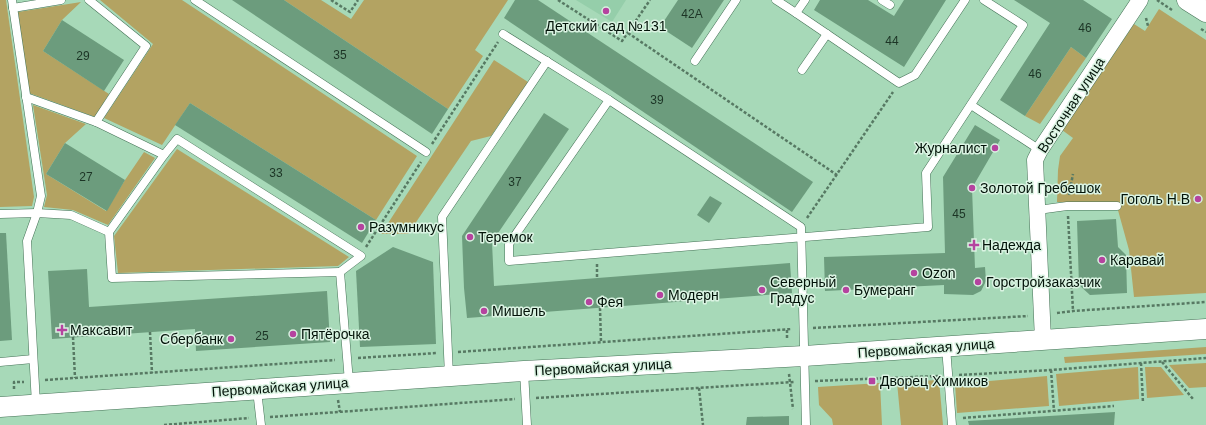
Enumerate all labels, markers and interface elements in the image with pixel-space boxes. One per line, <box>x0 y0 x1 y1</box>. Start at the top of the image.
marker: Детский сад №131 <box>601 6 611 16</box>
house number: 42А <box>681 7 703 21</box>
place label: Детский сад №131 <box>546 18 667 34</box>
house number: 46 <box>1078 21 1092 35</box>
house number: 44 <box>885 34 899 48</box>
house number: 35 <box>333 48 347 62</box>
house number: 29 <box>76 49 90 63</box>
street label: Восточная улица <box>1034 54 1108 156</box>
house number: 46 <box>1028 67 1042 81</box>
house number: 39 <box>650 93 664 107</box>
place label: Журналист <box>915 140 988 156</box>
marker: Журналист <box>990 143 1000 153</box>
house number: 33 <box>269 166 283 180</box>
house number: 27 <box>79 170 93 184</box>
house number: 37 <box>508 175 522 189</box>
place label: Золотой Гребешок <box>980 180 1101 196</box>
marker: Золотой Гребешок <box>967 183 977 193</box>
place label: Гоголь Н.В <box>1121 191 1190 207</box>
marker: Гоголь Н.В <box>1193 194 1203 204</box>
house number: 45 <box>952 207 966 221</box>
place label: Разумникус <box>369 219 444 235</box>
marker: Разумникус <box>356 222 366 232</box>
place label: Теремок <box>478 229 534 245</box>
marker: Теремок <box>465 232 475 242</box>
place label: Надежда <box>982 237 1041 253</box>
marker: Надежда <box>969 240 979 250</box>
place label: Каравай <box>1110 252 1164 268</box>
marker: Каравай <box>1097 255 1107 265</box>
place label: Ozon <box>922 265 955 281</box>
marker: Ozon <box>909 268 919 278</box>
place label: Северный Градус <box>770 274 836 306</box>
place label: Горстройзаказчик <box>986 274 1101 290</box>
marker: Горстройзаказчик <box>973 277 983 287</box>
place label: Бумеранг <box>854 282 916 298</box>
marker: Северный Градус <box>757 285 767 295</box>
marker: Бумеранг <box>841 285 851 295</box>
place label: Модерн <box>668 287 719 303</box>
marker: Модерн <box>655 290 665 300</box>
place label: Фея <box>597 294 623 310</box>
marker: Фея <box>584 297 594 307</box>
place label: Мишель <box>492 303 546 319</box>
marker: Мишель <box>479 306 489 316</box>
place label: Максавит <box>70 322 133 338</box>
marker: Максавит <box>57 325 67 335</box>
place label: Пятёрочка <box>301 326 370 342</box>
house number: 25 <box>255 329 269 343</box>
marker: Пятёрочка <box>288 329 298 339</box>
place label: Сбербанк <box>160 331 224 347</box>
marker: Сбербанк <box>226 334 236 344</box>
street label: Первомайская улица <box>857 335 995 361</box>
street label: Первомайская улица <box>534 355 672 379</box>
place label: Дворец Химиков <box>880 373 988 389</box>
street label: Первомайская улица <box>211 374 349 400</box>
marker: Дворец Химиков <box>867 376 877 386</box>

